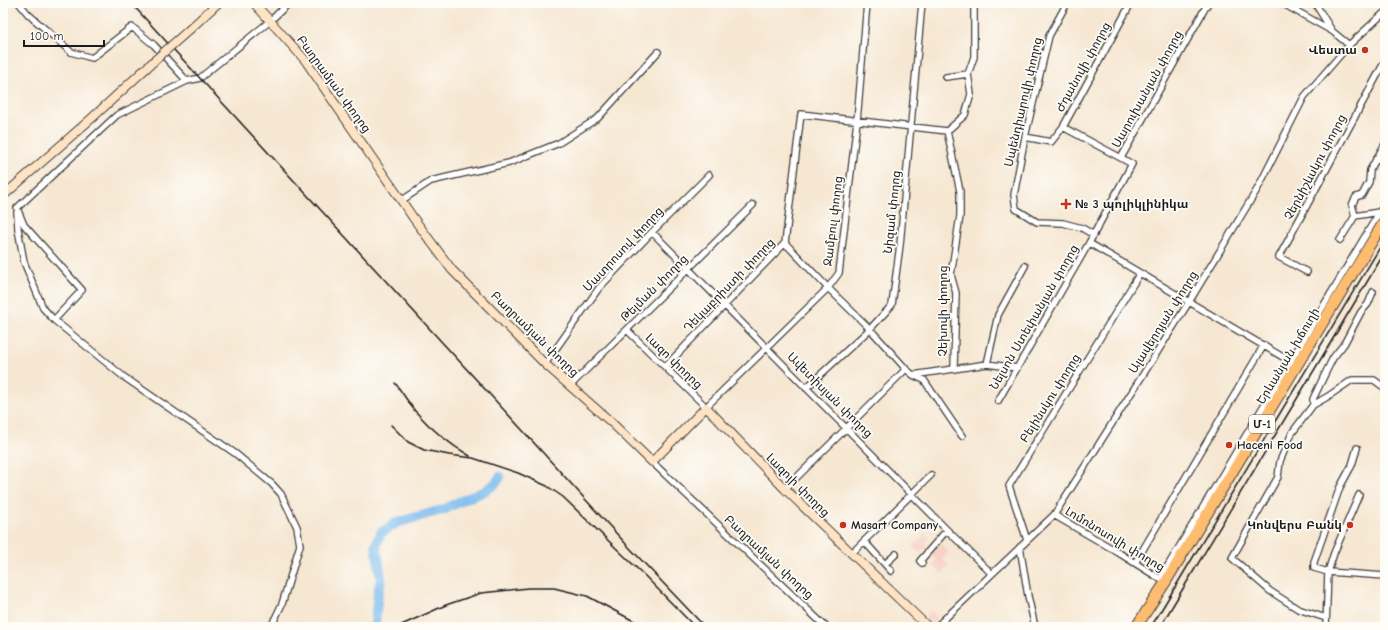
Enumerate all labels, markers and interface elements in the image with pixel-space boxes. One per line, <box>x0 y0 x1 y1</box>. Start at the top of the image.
street label: Ժդանովի փողոց <box>1053 20 1113 114</box>
scale bar <box>24 22 104 48</box>
street label: Սարուխանյան փողոց <box>1109 28 1185 150</box>
text: 100 m <box>30 29 63 43</box>
street label: Բաղրամյան փողոց <box>294 33 374 135</box>
street label: Սպենդիարովի փողոց <box>1001 36 1045 168</box>
place label: Վեստա <box>1308 43 1357 57</box>
marker: Վեստա <box>1360 45 1370 55</box>
street label: Չերնիշևսկու փողոց <box>1281 112 1349 222</box>
street label: Նիզամ փողոց <box>881 170 903 254</box>
street label: Ջամբուլ փողոց <box>821 175 845 267</box>
place label: № 3 պոլիկլինիկա <box>1075 197 1188 211</box>
marker: № 3 պոլիկլինիկա <box>1060 198 1072 210</box>
street label: Մատրոսով փողոց <box>580 204 666 294</box>
street label: Դեկաբրիստի փողոց <box>681 235 777 335</box>
street label: Նելսոն Ստեփանյան փողոց <box>987 242 1081 392</box>
street label: Թելման փողոց <box>618 252 690 324</box>
street label: Չեխովի փողոց <box>936 265 950 357</box>
street label: Ալավերդյան փողոց <box>1126 268 1200 376</box>
street label: Բաղրամյան փողոց <box>488 288 582 380</box>
street label: Երևանյան խճուղի <box>1254 305 1322 407</box>
street label: Լազո փողոց <box>643 330 705 392</box>
street label: Ավետիսյան փողոց <box>784 349 876 441</box>
street label: Բելինսկու փողոց <box>1017 351 1083 445</box>
road number: Մ-1 <box>1249 415 1275 433</box>
place label: Haceni Food <box>1237 438 1303 452</box>
marker: Haceni Food <box>1224 440 1234 450</box>
street label: Լազոյի փողոց <box>763 450 833 520</box>
street label: Լոմոնոսովի փողոց <box>1063 504 1167 574</box>
street label: Բաղրամյան փողոց <box>722 512 816 602</box>
place label: Masart Company <box>851 518 939 532</box>
place label: Կոնվերս Բանկ <box>1247 518 1342 532</box>
marker: Masart Company <box>838 520 848 530</box>
marker: Կոնվերս Բանկ <box>1345 520 1355 530</box>

